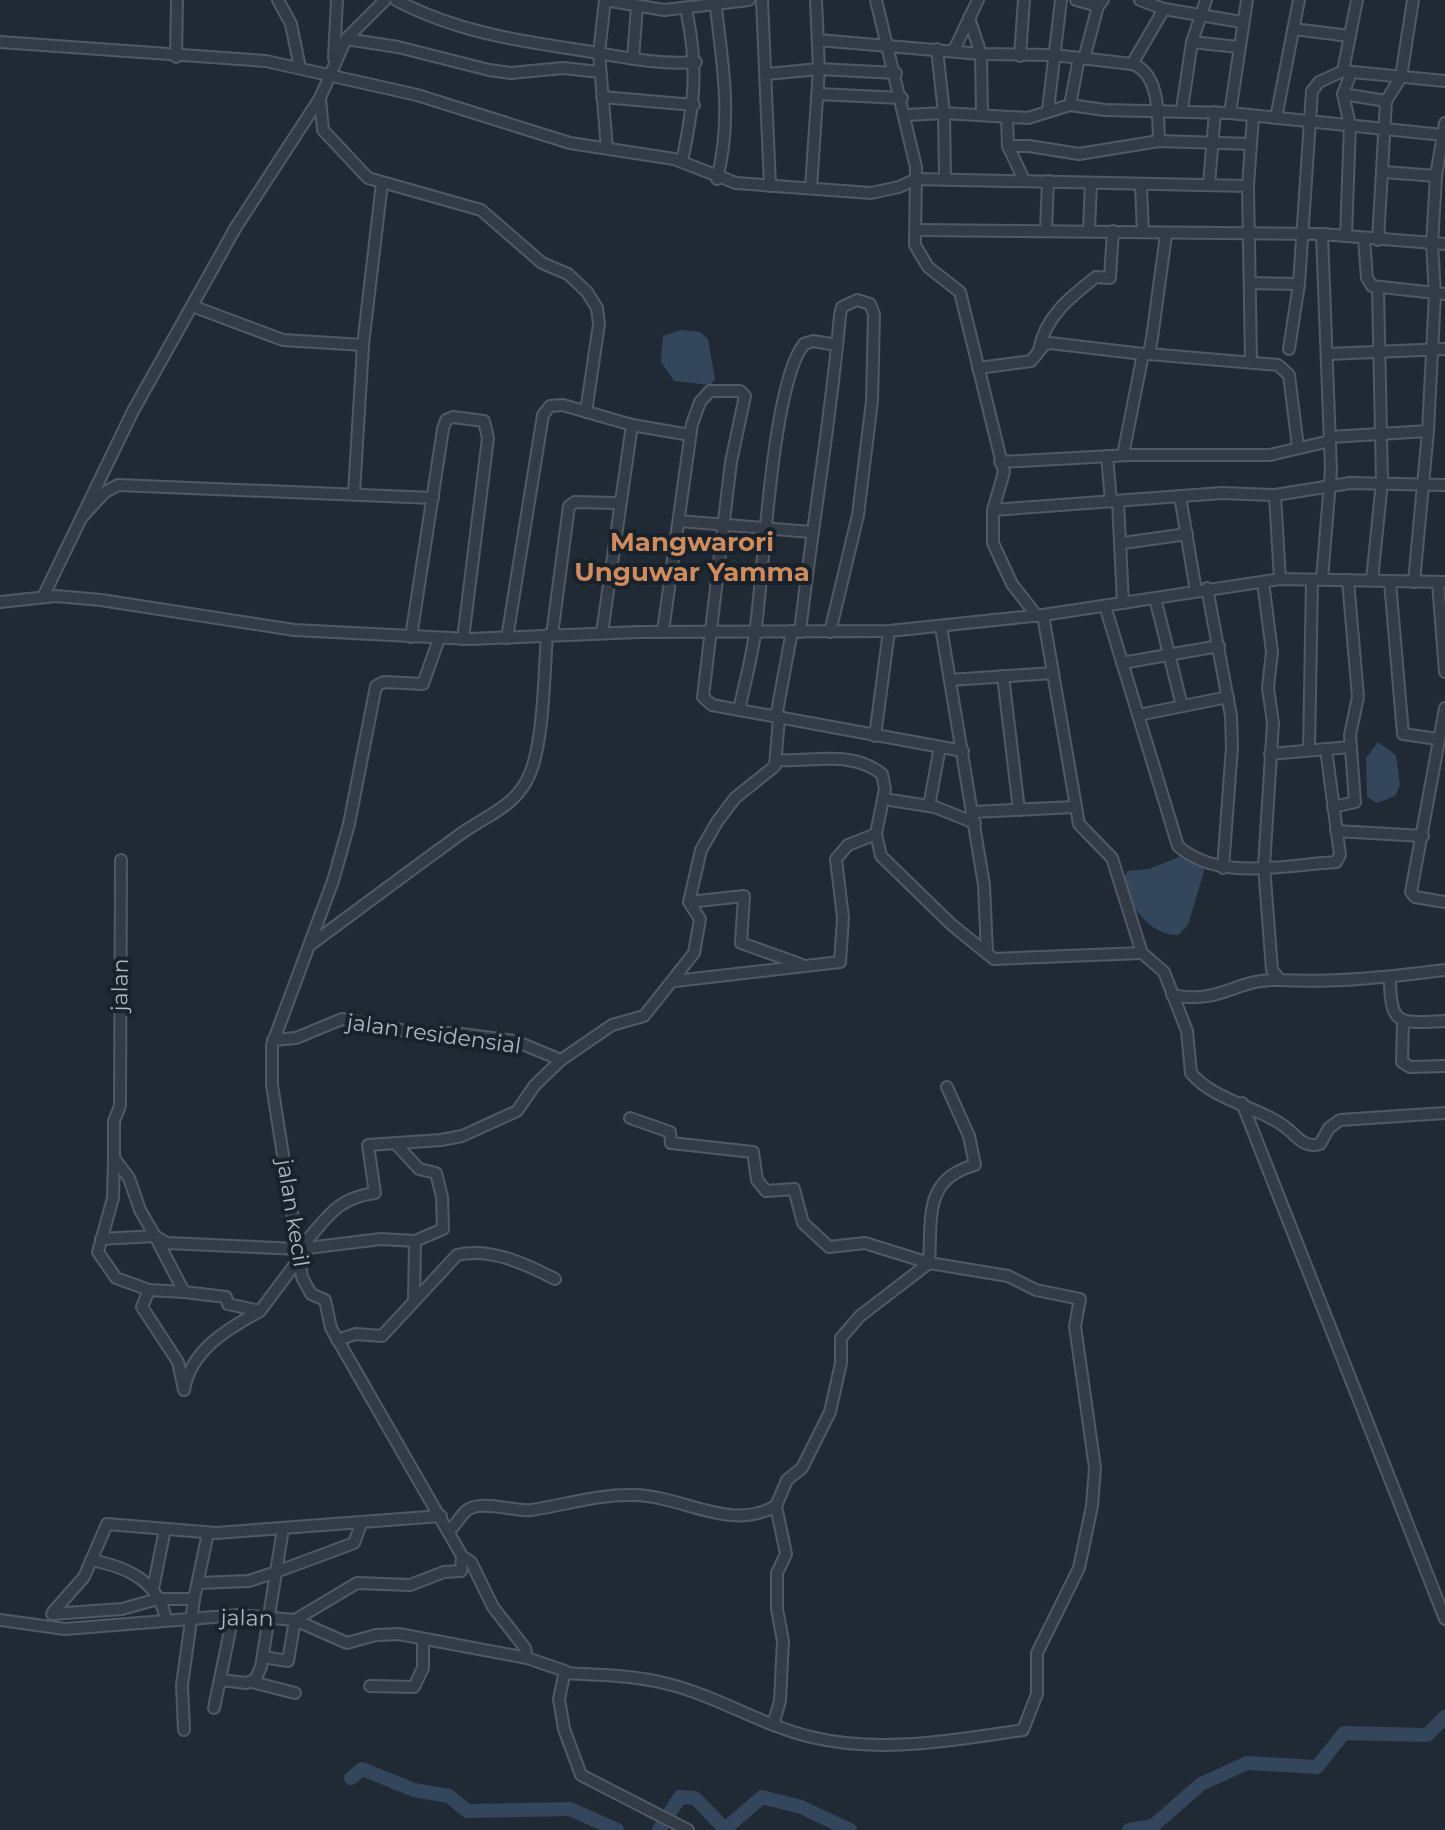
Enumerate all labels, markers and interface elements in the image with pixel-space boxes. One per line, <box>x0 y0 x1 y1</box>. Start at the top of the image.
district label: Mangwarori Unguwar Yamma <box>574 526 810 588</box>
street label: jalan <box>106 958 134 1014</box>
street label: jalan residensial <box>343 1008 523 1060</box>
street label: jalan kecil <box>271 1155 315 1269</box>
street label: jalan <box>218 1604 274 1632</box>

